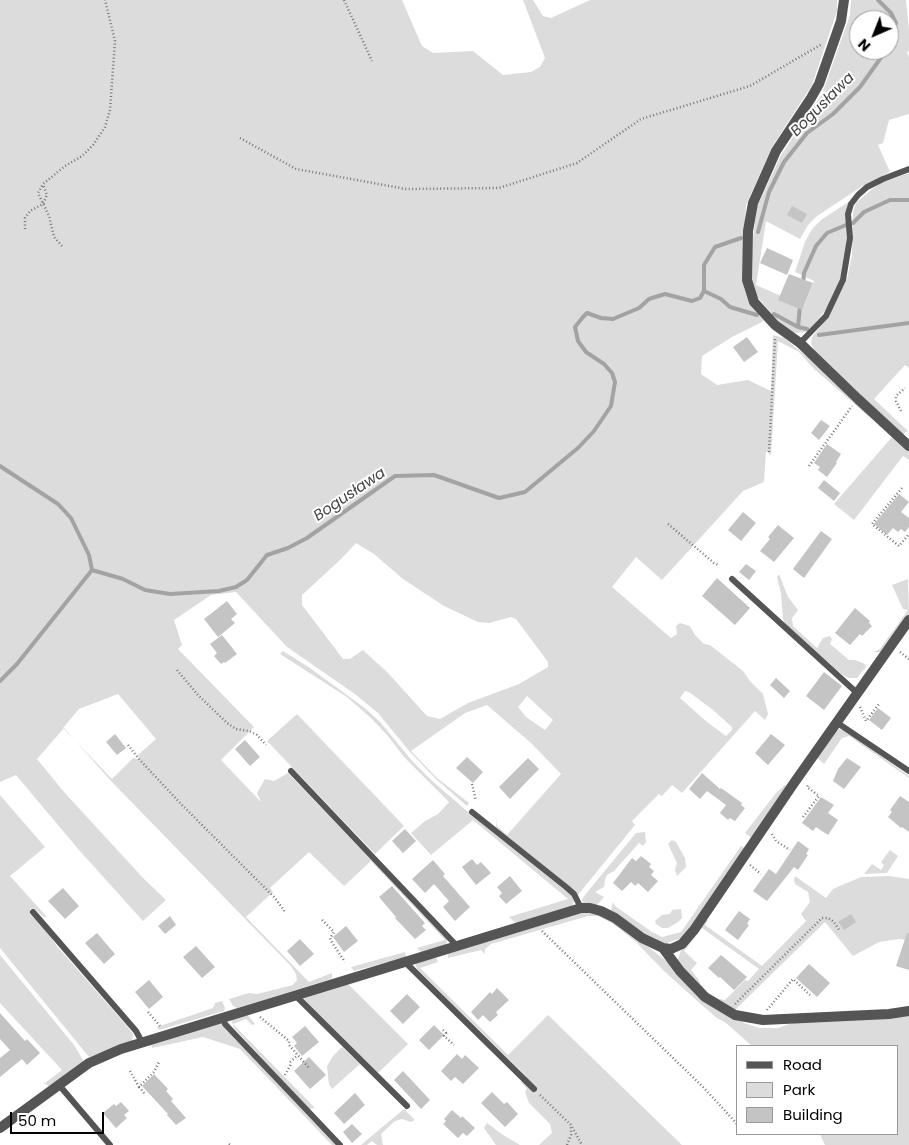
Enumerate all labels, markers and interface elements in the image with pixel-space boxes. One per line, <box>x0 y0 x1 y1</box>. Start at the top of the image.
north arrow <box>849 10 899 60</box>
text: N <box>854 34 875 56</box>
water label: Bogusława <box>787 69 859 141</box>
water label: Bogusława <box>311 464 389 526</box>
legend <box>736 1045 899 1135</box>
text: Road <box>783 1054 822 1075</box>
text: Park <box>783 1079 815 1100</box>
scale bar <box>12 1102 106 1134</box>
text: Building <box>783 1104 843 1125</box>
text: 50 m <box>18 1110 56 1131</box>

